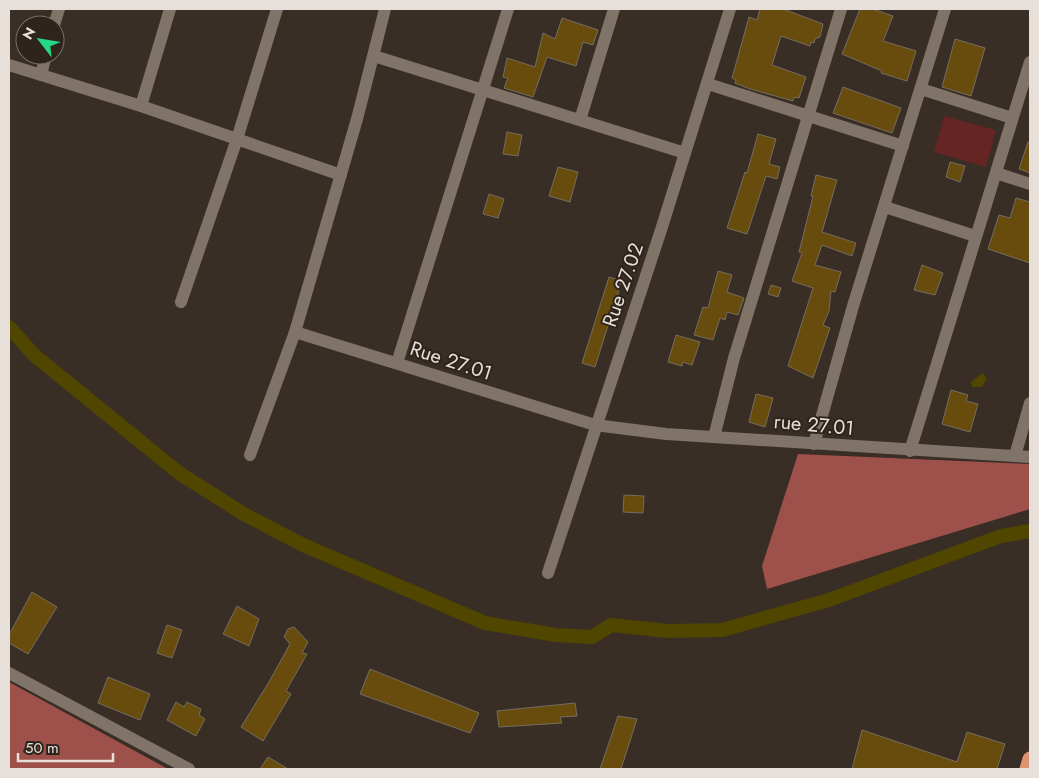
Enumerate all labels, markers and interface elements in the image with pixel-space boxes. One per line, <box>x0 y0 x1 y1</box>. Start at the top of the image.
north arrow <box>15 15 65 65</box>
text: N <box>17 23 40 43</box>
street label: Rue 27.02 <box>595 239 651 331</box>
street label: Rue 27.01 <box>406 334 496 388</box>
street label: rue 27.01 <box>773 407 855 443</box>
scale bar <box>18 730 112 762</box>
text: 50 m <box>25 737 59 759</box>

